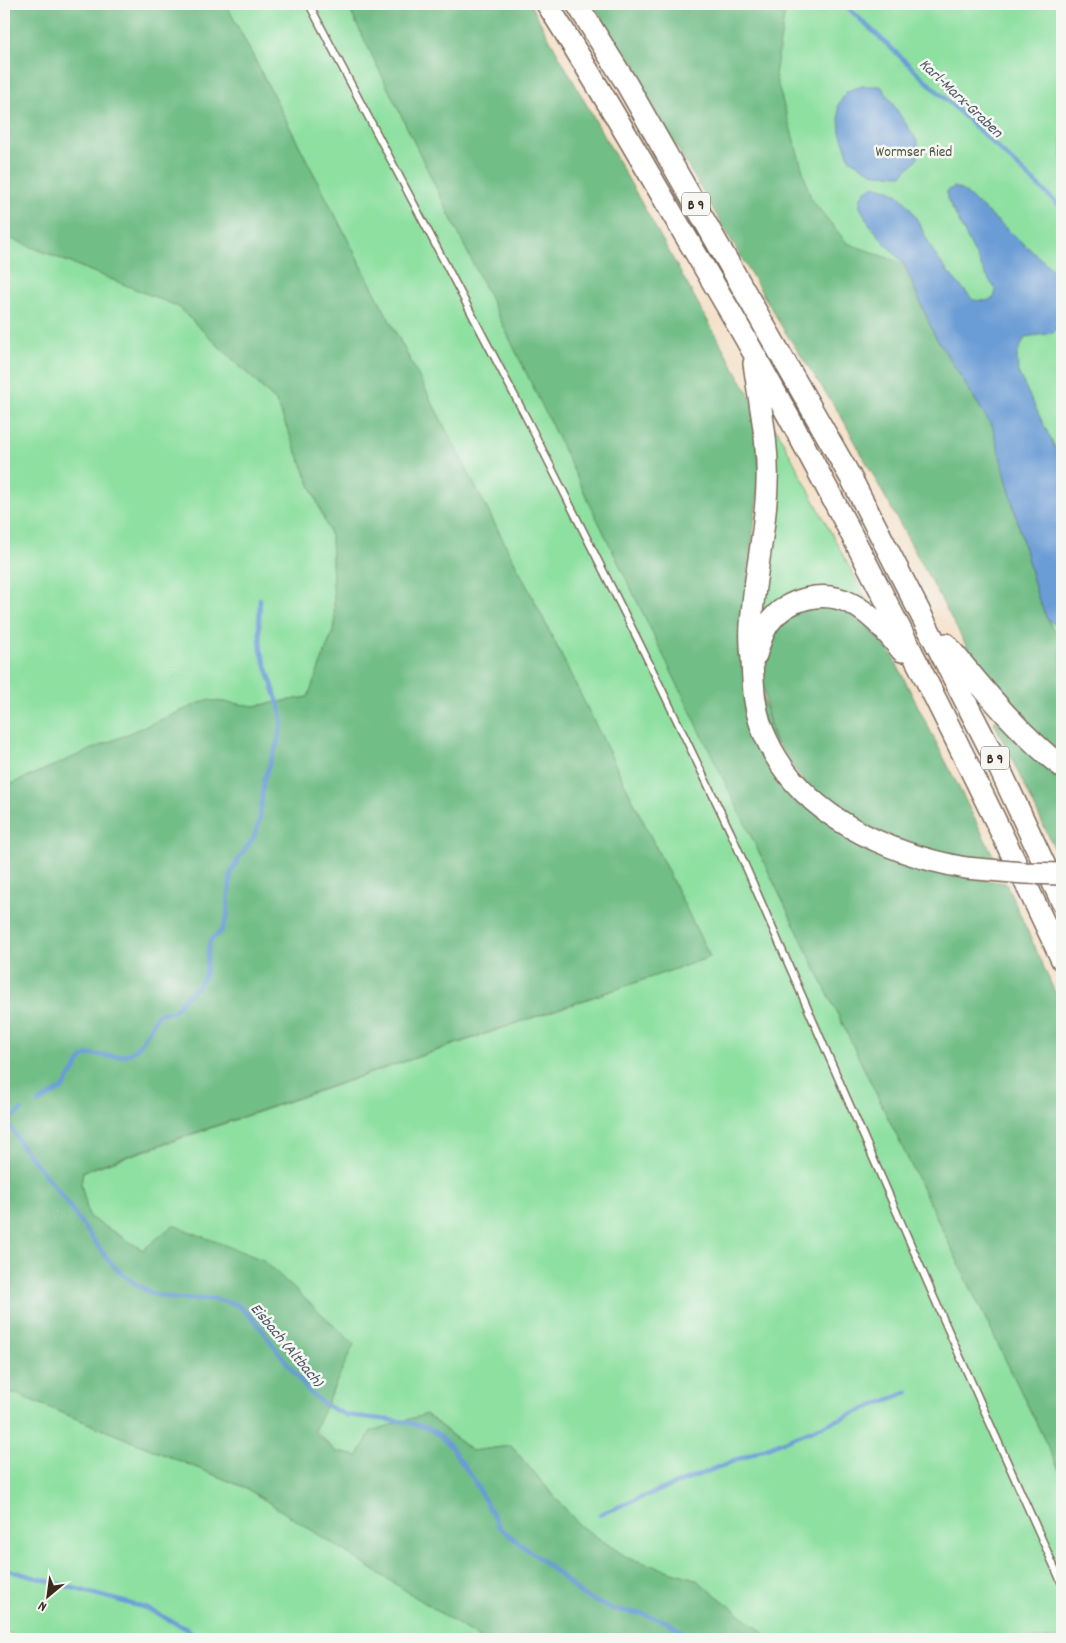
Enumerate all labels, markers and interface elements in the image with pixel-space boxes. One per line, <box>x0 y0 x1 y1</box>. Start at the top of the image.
water label: Karl-Marx-Graben <box>913 54 1008 144</box>
park label: Wormser Ried <box>876 142 952 164</box>
road number: B 9 <box>682 192 710 215</box>
road number: B 9 <box>981 746 1009 770</box>
water label: Eisbach (Altbach) <box>244 1299 329 1393</box>
north arrow <box>22 1570 72 1620</box>
text: N <box>35 1595 51 1616</box>

